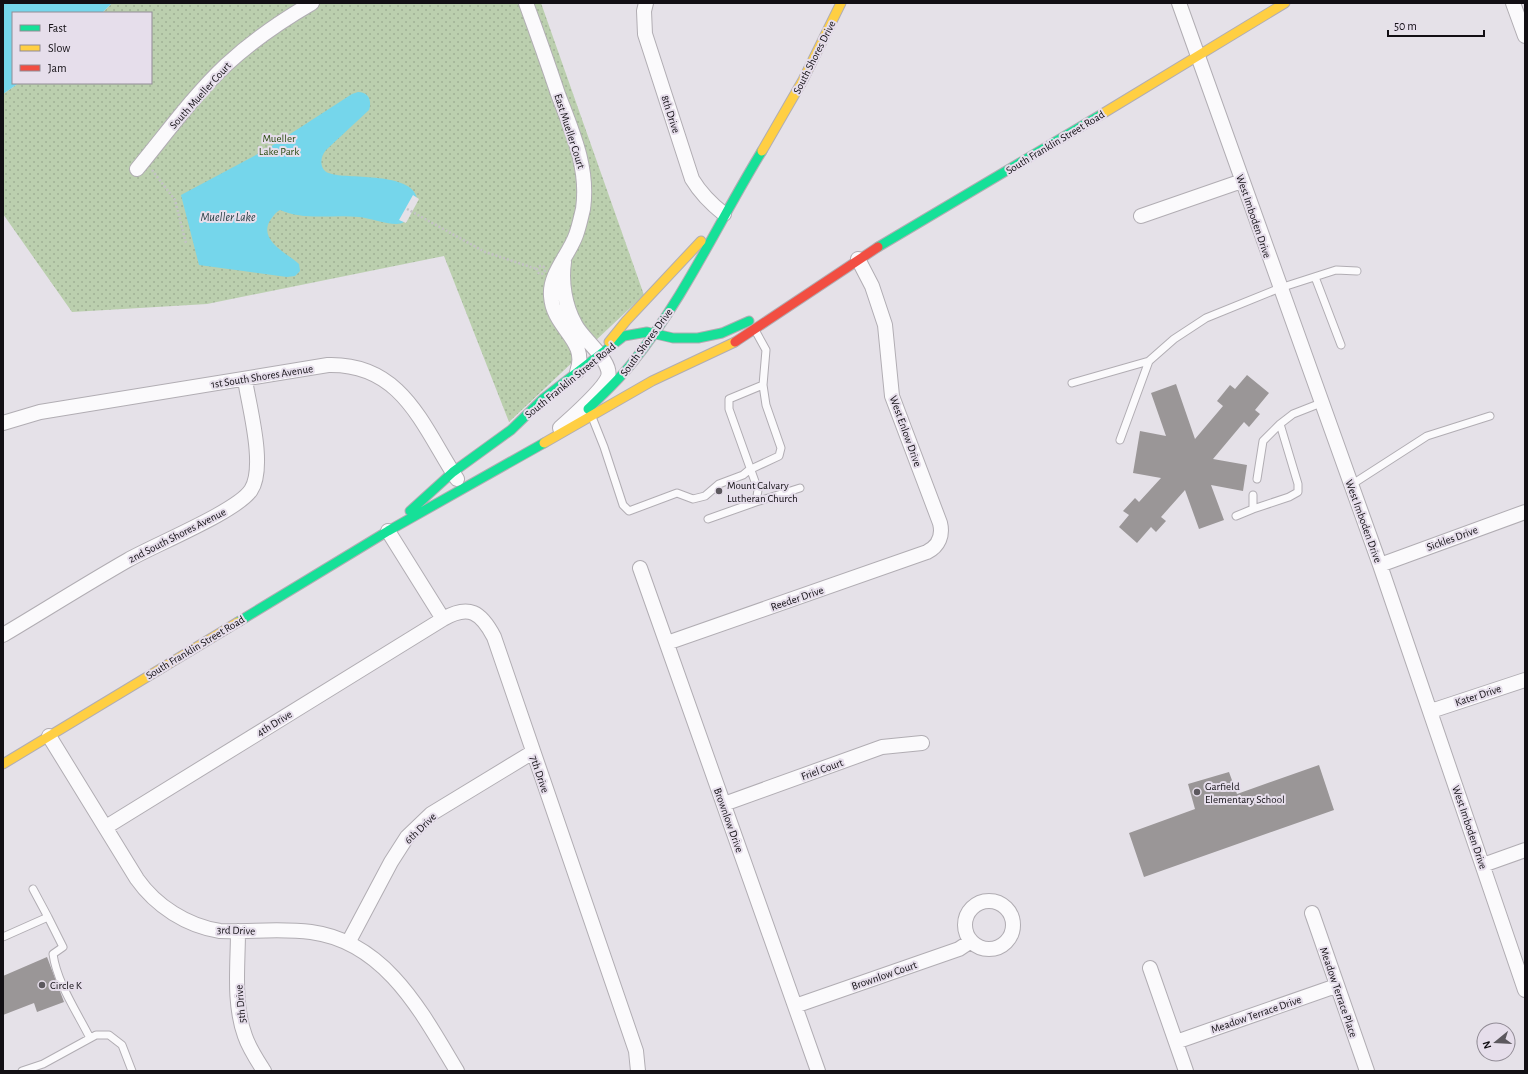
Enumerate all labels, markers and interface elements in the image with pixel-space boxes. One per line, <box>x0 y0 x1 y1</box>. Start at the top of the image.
legend <box>12 12 152 84</box>
scale bar <box>1388 12 1484 38</box>
street label: South Shores Drive <box>791 19 838 96</box>
text: 50 m <box>1394 20 1417 32</box>
text: Fast <box>48 22 67 34</box>
text: Slow <box>48 42 70 54</box>
street label: South Mueller Court <box>168 60 233 131</box>
text: Jam <box>48 62 67 74</box>
street label: East Mueller Court <box>552 92 587 170</box>
street label: 8th Drive <box>659 94 682 134</box>
street label: South Franklin Street Road <box>1004 108 1107 176</box>
park label: Mueller Lake Park <box>259 133 299 157</box>
street label: West Imboden Drive <box>1234 173 1273 259</box>
water label: Mueller Lake <box>200 211 256 223</box>
street label: South Shores Drive <box>618 306 675 378</box>
street label: South Franklin Street Road <box>523 340 618 420</box>
street label: 1st South Shores Avenue <box>210 363 314 390</box>
street label: West Enlow Drive <box>888 394 923 468</box>
street label: West Imboden Drive <box>1343 478 1384 564</box>
place label: Mount Calvary Lutheran Church <box>727 480 798 504</box>
marker: Mount Calvary Lutheran Church <box>714 486 724 496</box>
street label: 2nd South Shores Avenue <box>127 506 228 565</box>
street label: Sickles Drive <box>1425 524 1479 553</box>
street label: Reeder Drive <box>769 584 825 613</box>
street label: South Franklin Street Road <box>144 613 247 681</box>
street label: Kater Drive <box>1454 683 1503 708</box>
street label: 4th Drive <box>255 708 294 738</box>
street label: 7th Drive <box>528 754 551 794</box>
street label: Friel Court <box>800 757 845 782</box>
place label: Garfield Elementary School <box>1205 781 1285 805</box>
street label: West Imboden Drive <box>1450 784 1489 870</box>
street label: Brownlow Drive <box>712 786 745 854</box>
marker: Garfield Elementary School <box>1192 787 1202 797</box>
street label: 6th Drive <box>402 811 438 846</box>
street label: 3rd Drive <box>217 924 255 937</box>
street label: Meadow Terrace Place <box>1318 946 1359 1039</box>
street label: Brownlow Court <box>850 959 919 992</box>
marker: Circle K <box>37 980 47 990</box>
place label: Circle K <box>50 980 83 991</box>
street label: 5th Drive <box>233 984 248 1024</box>
street label: Meadow Terrace Drive <box>1210 994 1303 1035</box>
north arrow <box>1476 1022 1516 1062</box>
text: N <box>1481 1040 1493 1050</box>

